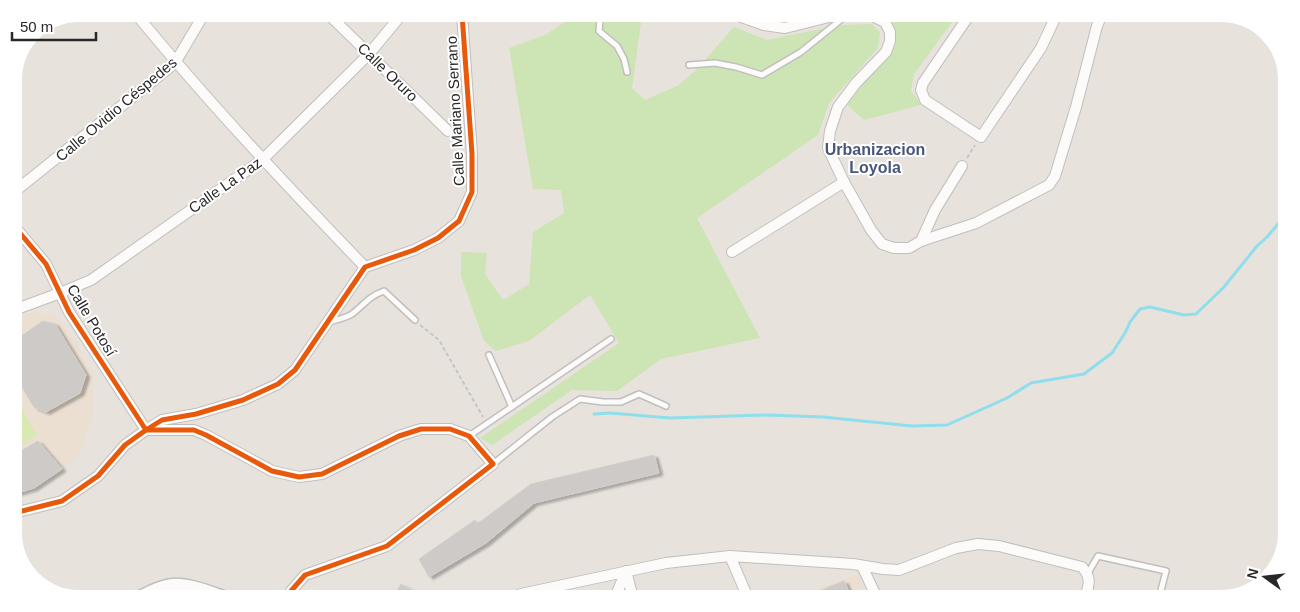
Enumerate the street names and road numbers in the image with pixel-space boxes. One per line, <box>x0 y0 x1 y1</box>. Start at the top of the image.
street label: Calle Mariano Serrano <box>443 36 467 186</box>
street label: Calle Oruro <box>355 39 421 105</box>
street label: Calle Ovidio Céspedes <box>52 53 180 165</box>
street label: Calle La Paz <box>185 154 265 216</box>
street label: Calle Potosí <box>64 281 121 360</box>

